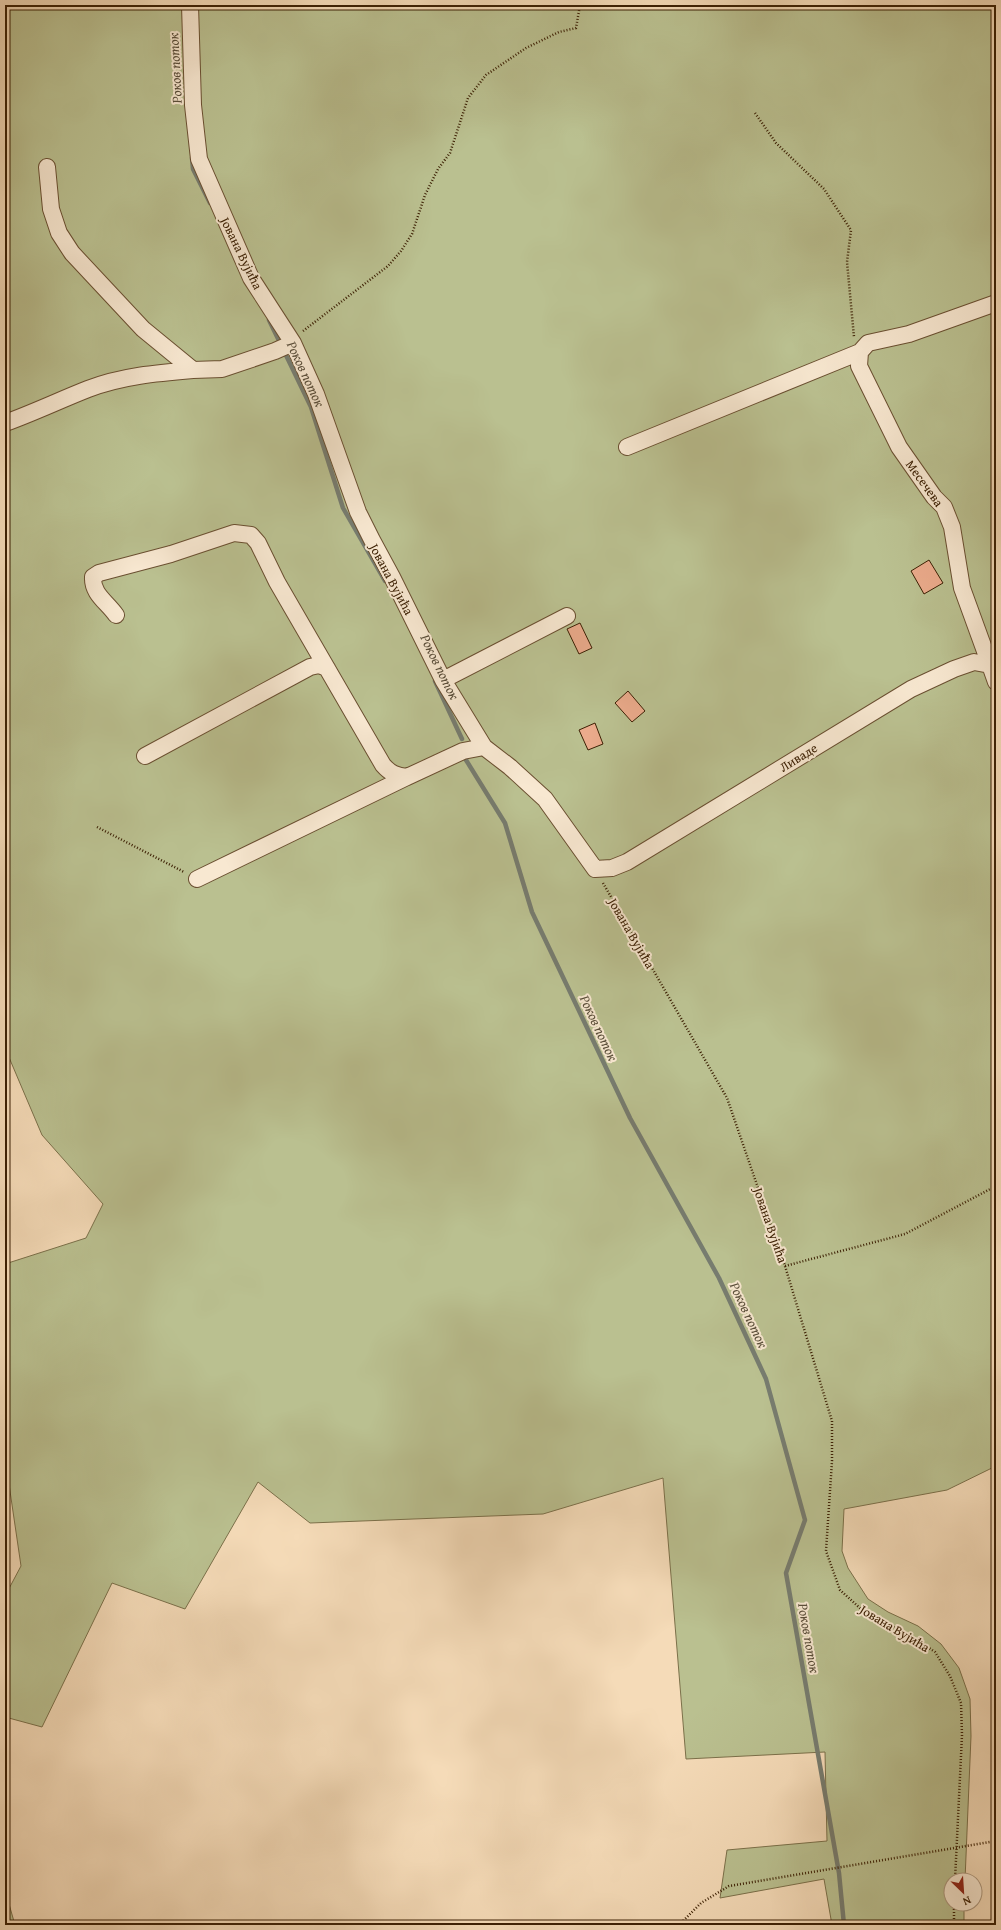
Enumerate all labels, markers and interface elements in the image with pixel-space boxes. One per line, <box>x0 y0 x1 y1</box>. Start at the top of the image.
water label: Роков поток <box>163 32 187 105</box>
street label: Јована Вујића <box>215 212 268 293</box>
water label: Роков поток <box>282 337 330 410</box>
street label: Месечева <box>901 456 949 511</box>
street label: Јована Вујића <box>364 538 419 619</box>
water label: Роков поток <box>415 630 465 703</box>
street label: Ливаде <box>776 738 821 777</box>
street label: Јована Вујића <box>603 893 660 973</box>
water label: Роков поток <box>575 991 623 1064</box>
street label: Јована Вујића <box>748 1183 793 1266</box>
water label: Роков поток <box>725 1278 773 1351</box>
street label: Јована Вујића <box>854 1599 934 1657</box>
water label: Роков поток <box>793 1600 825 1675</box>
north arrow <box>943 1872 983 1912</box>
text: N <box>960 1892 974 1910</box>

